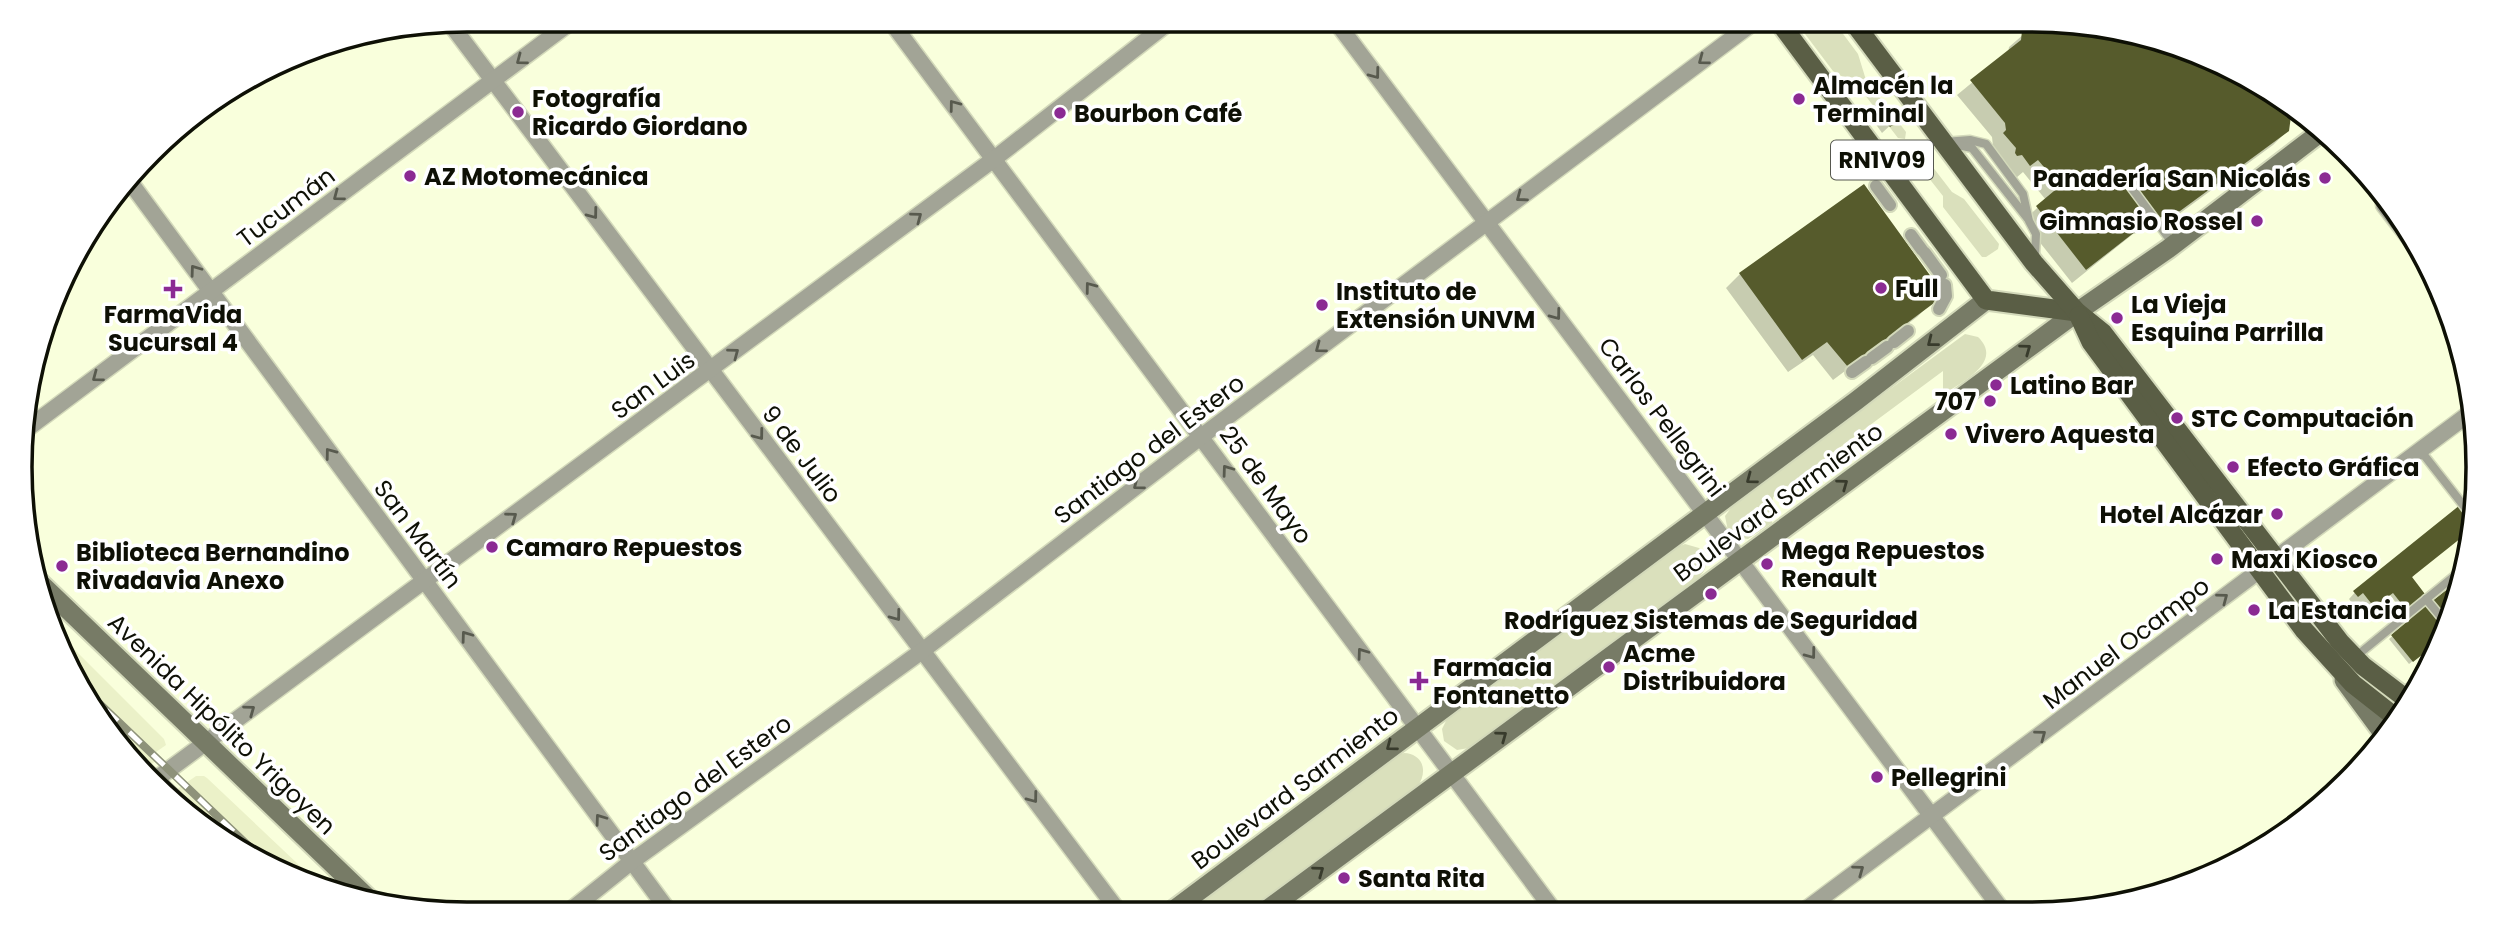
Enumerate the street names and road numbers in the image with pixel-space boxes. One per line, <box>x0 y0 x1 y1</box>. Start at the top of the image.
road number: RN1V09 <box>1831 140 1933 180</box>
street label: Tucumán <box>230 159 342 255</box>
street label: Carlos Pellegrini <box>1591 331 1733 503</box>
street label: San Luis <box>604 343 702 427</box>
street label: Santiago del Estero <box>1047 366 1251 532</box>
street label: 9 de Julio <box>754 398 850 510</box>
street label: Boulevard Sarmiento <box>1666 415 1890 589</box>
street label: 25 de Mayo <box>1212 419 1320 551</box>
street label: San Martín <box>366 473 470 595</box>
street label: Manuel Ocampo <box>2036 569 2216 717</box>
street label: Avenida Hipólito Yrigoyen <box>101 606 343 842</box>
street label: Boulevard Sarmiento <box>1185 699 1405 877</box>
street label: Santiago del Estero <box>592 707 798 869</box>

